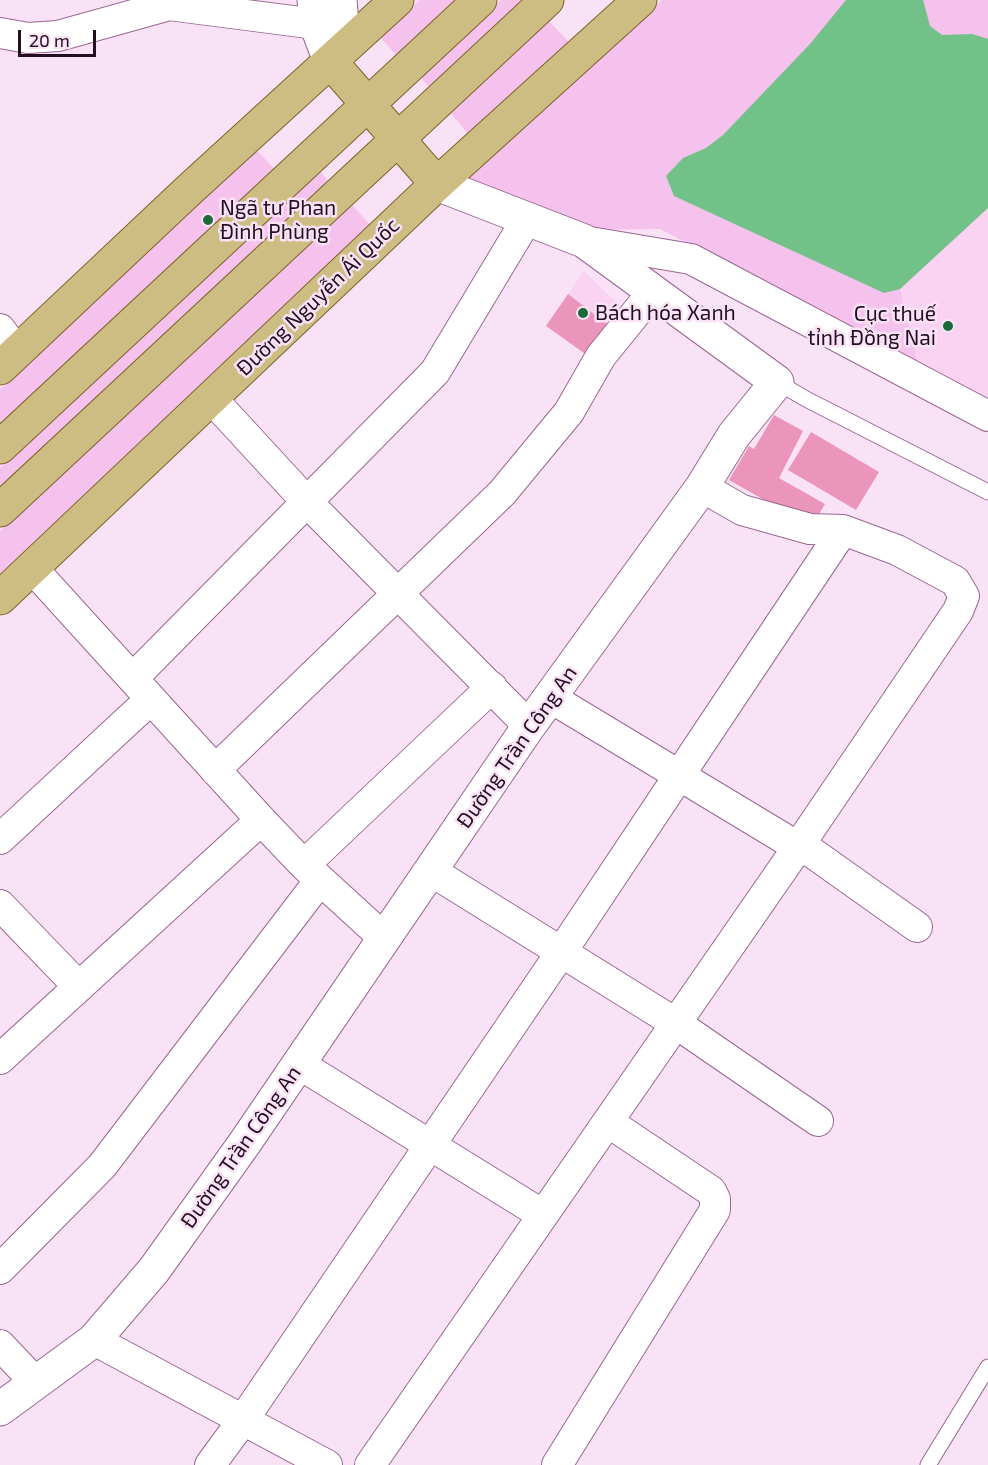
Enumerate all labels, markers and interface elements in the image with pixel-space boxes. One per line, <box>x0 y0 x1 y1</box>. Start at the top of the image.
scale bar <box>21 18 99 56</box>
text: 20 m <box>29 29 70 51</box>
place label: Ngã tư Phan Đình Phùng <box>220 195 336 245</box>
marker: Ngã tư Phan Đình Phùng <box>201 213 215 227</box>
street label: Đường Nguyễn Ái Quốc <box>232 213 404 381</box>
place label: Bách hóa Xanh <box>595 300 736 326</box>
place label: Cục thuế tỉnh Đồng Nai <box>808 301 936 351</box>
marker: Bách hóa Xanh <box>576 306 590 320</box>
marker: Cục thuế tỉnh Đồng Nai <box>941 319 955 333</box>
street label: Đường Trần Công An <box>452 661 582 833</box>
street label: Đường Trần Công An <box>176 1061 306 1233</box>

